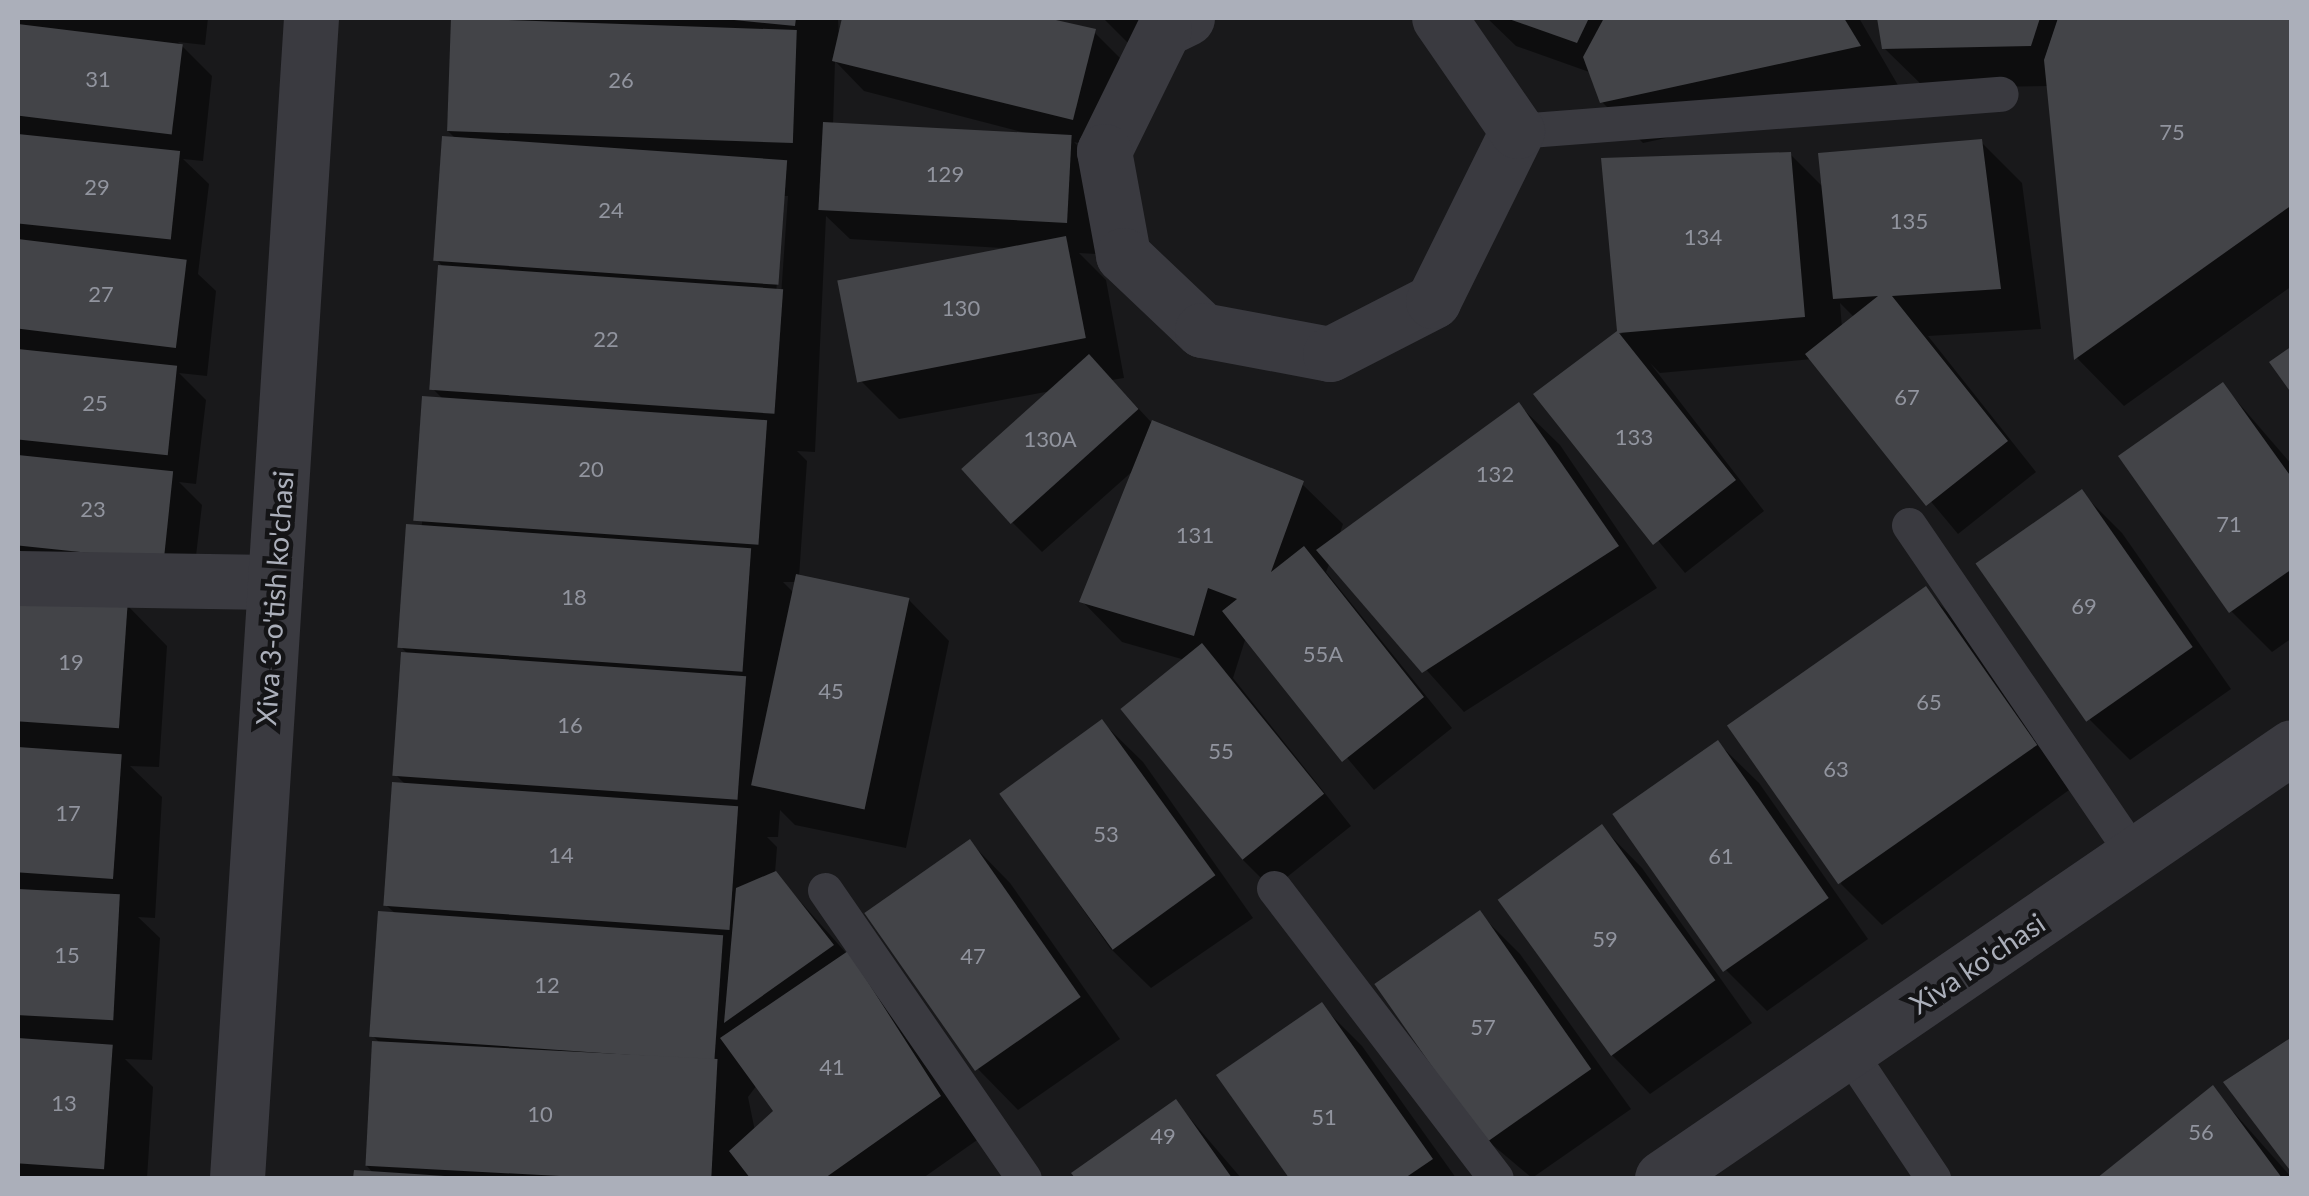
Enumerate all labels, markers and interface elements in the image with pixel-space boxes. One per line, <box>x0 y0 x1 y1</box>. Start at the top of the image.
house number: 31 <box>85 66 111 92</box>
house number: 26 <box>608 67 634 93</box>
house number: 75 <box>2159 119 2185 145</box>
house number: 129 <box>926 161 964 187</box>
house number: 29 <box>84 174 110 200</box>
house number: 24 <box>598 197 624 223</box>
house number: 135 <box>1890 208 1928 234</box>
house number: 134 <box>1684 224 1722 250</box>
house number: 27 <box>88 281 114 307</box>
house number: 130 <box>942 295 980 321</box>
house number: 22 <box>593 326 619 352</box>
house number: 67 <box>1894 384 1920 410</box>
house number: 25 <box>82 390 108 416</box>
house number: 133 <box>1615 424 1653 450</box>
house number: 130A <box>1023 426 1077 452</box>
house number: 20 <box>578 456 604 482</box>
house number: 132 <box>1476 461 1514 487</box>
street label: Xiva 3-o'tish ko'chasi <box>248 469 300 727</box>
house number: 23 <box>80 496 106 522</box>
house number: 71 <box>2216 511 2242 537</box>
house number: 131 <box>1176 522 1214 548</box>
house number: 18 <box>561 584 587 610</box>
house number: 69 <box>2071 593 2097 619</box>
house number: 55A <box>1303 641 1343 667</box>
house number: 19 <box>58 649 84 675</box>
house number: 45 <box>818 678 844 704</box>
house number: 65 <box>1916 689 1942 715</box>
house number: 16 <box>557 712 583 738</box>
house number: 55 <box>1208 738 1234 764</box>
house number: 63 <box>1823 756 1849 782</box>
house number: 17 <box>55 800 81 826</box>
house number: 53 <box>1093 821 1119 847</box>
house number: 14 <box>548 842 574 868</box>
house number: 61 <box>1708 843 1734 869</box>
street label: Xiva ko'chasi <box>1903 906 2051 1020</box>
house number: 59 <box>1592 926 1618 952</box>
house number: 15 <box>54 942 80 968</box>
house number: 47 <box>960 943 986 969</box>
house number: 12 <box>534 972 560 998</box>
house number: 57 <box>1470 1014 1496 1040</box>
house number: 41 <box>819 1054 845 1080</box>
house number: 13 <box>51 1090 77 1116</box>
house number: 10 <box>527 1101 553 1127</box>
house number: 51 <box>1311 1104 1337 1130</box>
house number: 56 <box>2188 1119 2214 1145</box>
house number: 49 <box>1150 1123 1176 1149</box>

